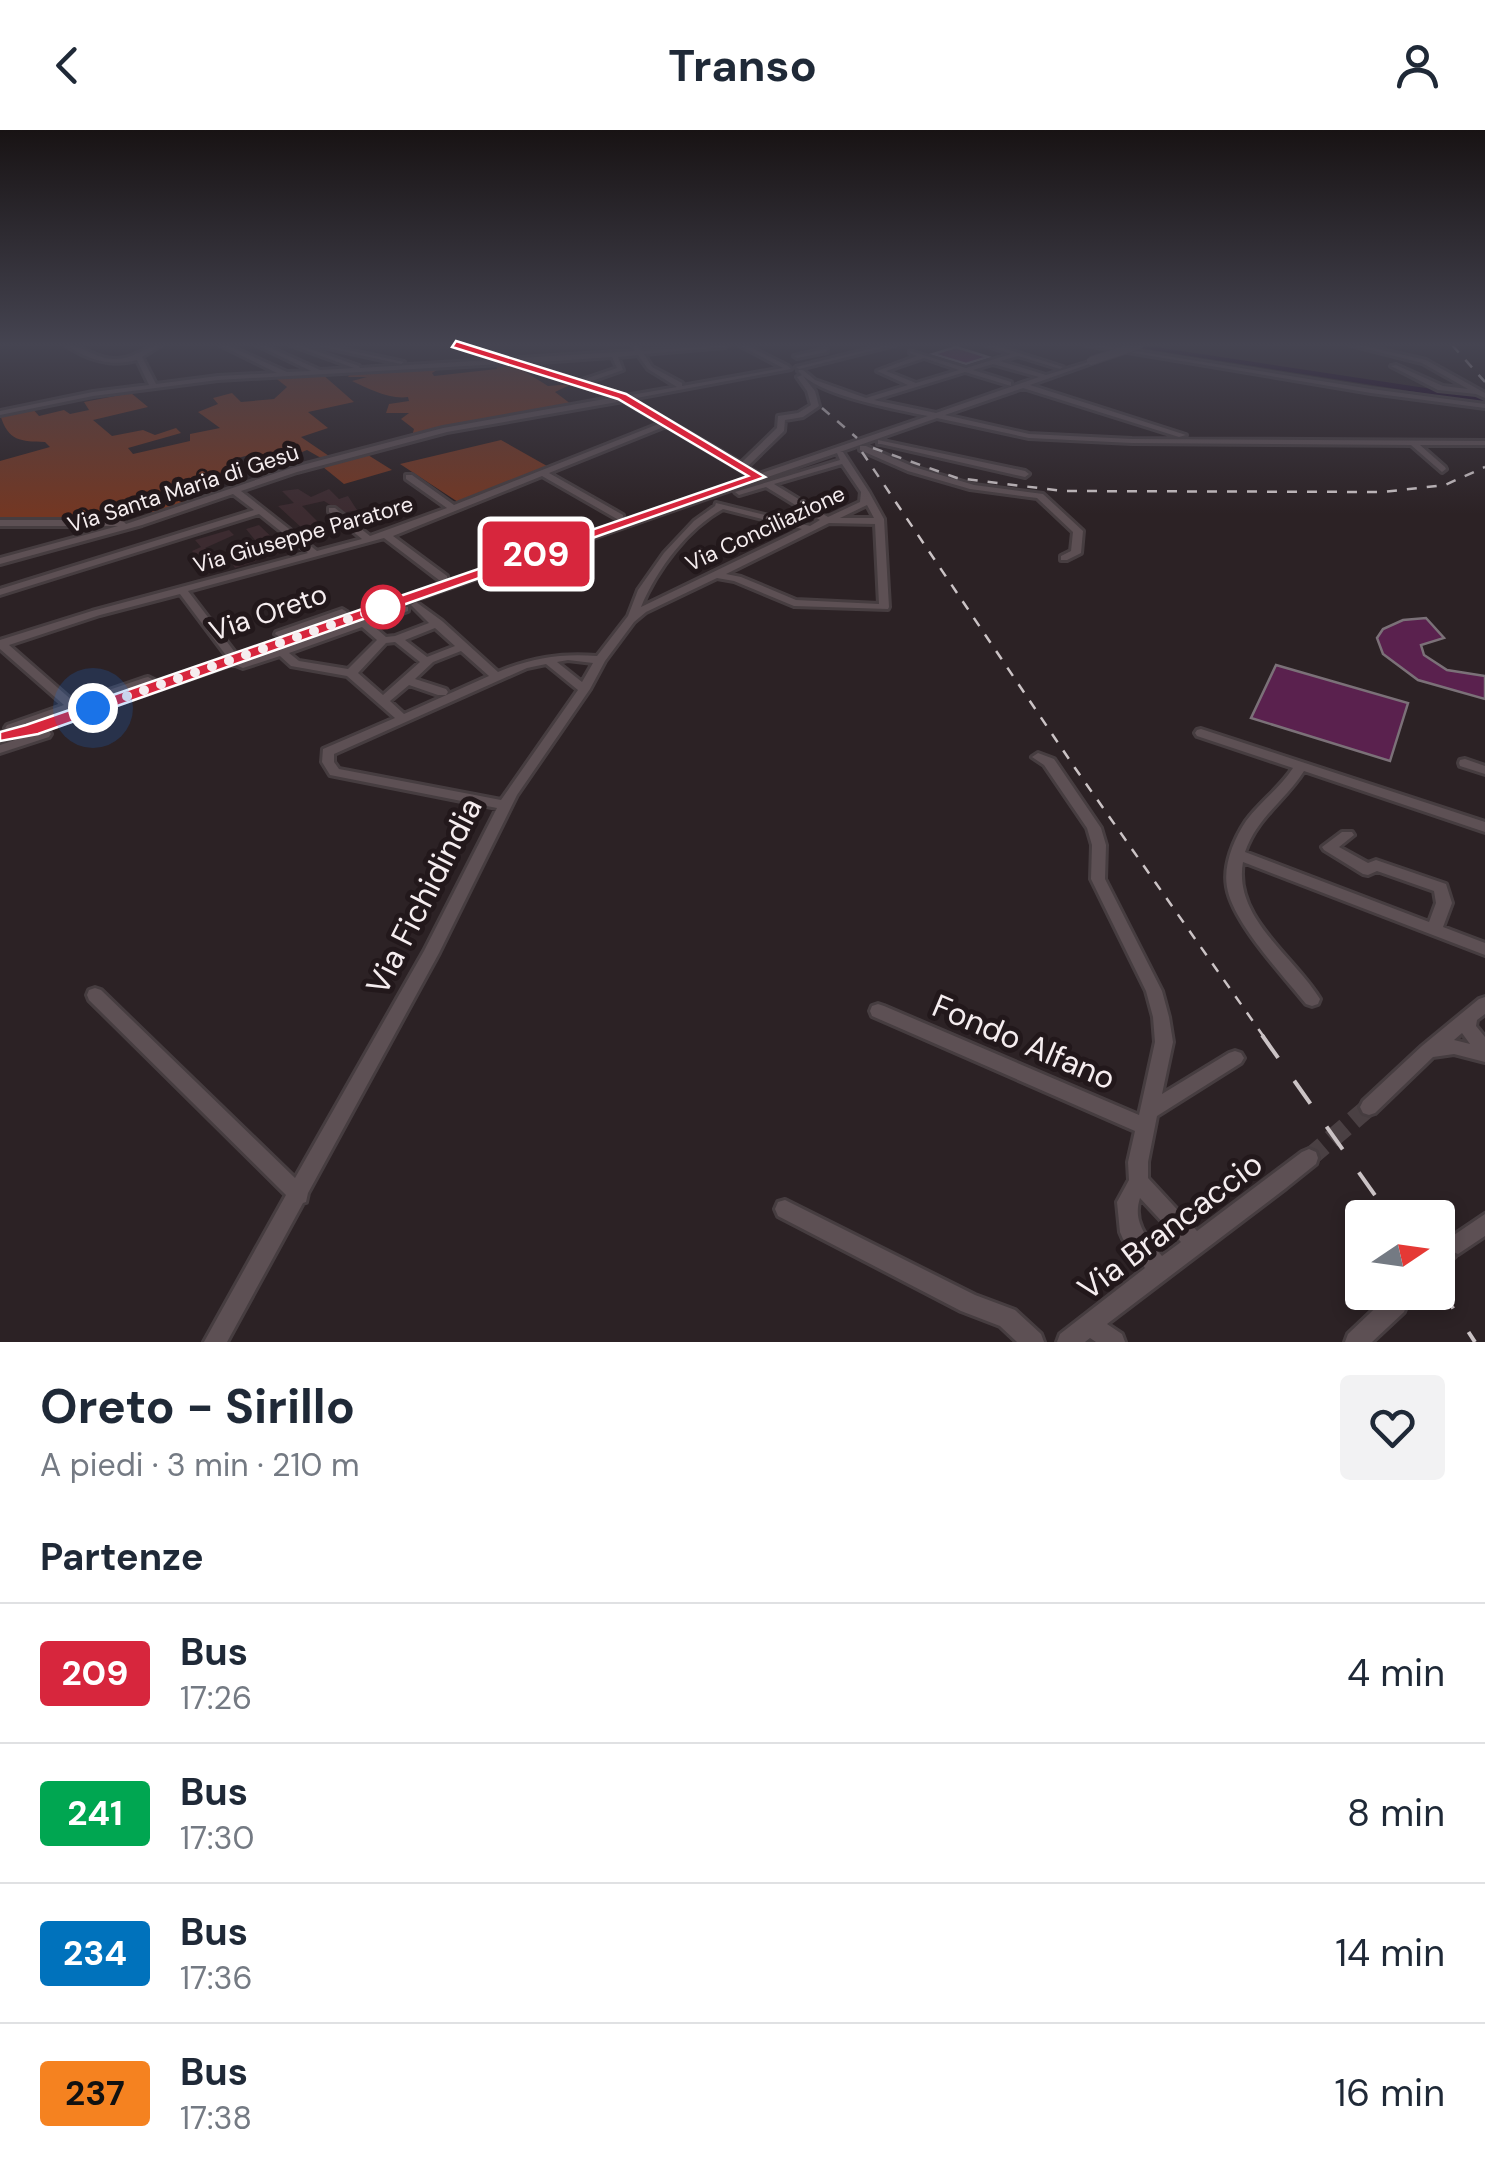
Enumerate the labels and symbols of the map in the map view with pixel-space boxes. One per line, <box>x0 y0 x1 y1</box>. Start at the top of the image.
street label: Via Santa Maria di Gesù <box>64 437 302 540</box>
street label: Via Conciliazione <box>681 479 850 578</box>
street label: Via Giuseppe Paratore <box>190 489 416 580</box>
line badge: 209 <box>478 522 594 586</box>
street label: Via Oreto <box>204 575 332 650</box>
unlabelled marker <box>362 586 404 628</box>
your location <box>68 683 118 733</box>
street label: Via Fichidindia <box>356 790 492 1002</box>
street label: Fondo Alfano <box>926 985 1122 1099</box>
street label: Via Brancaccio <box>1069 1143 1271 1309</box>
north arrow <box>1345 1200 1455 1310</box>

